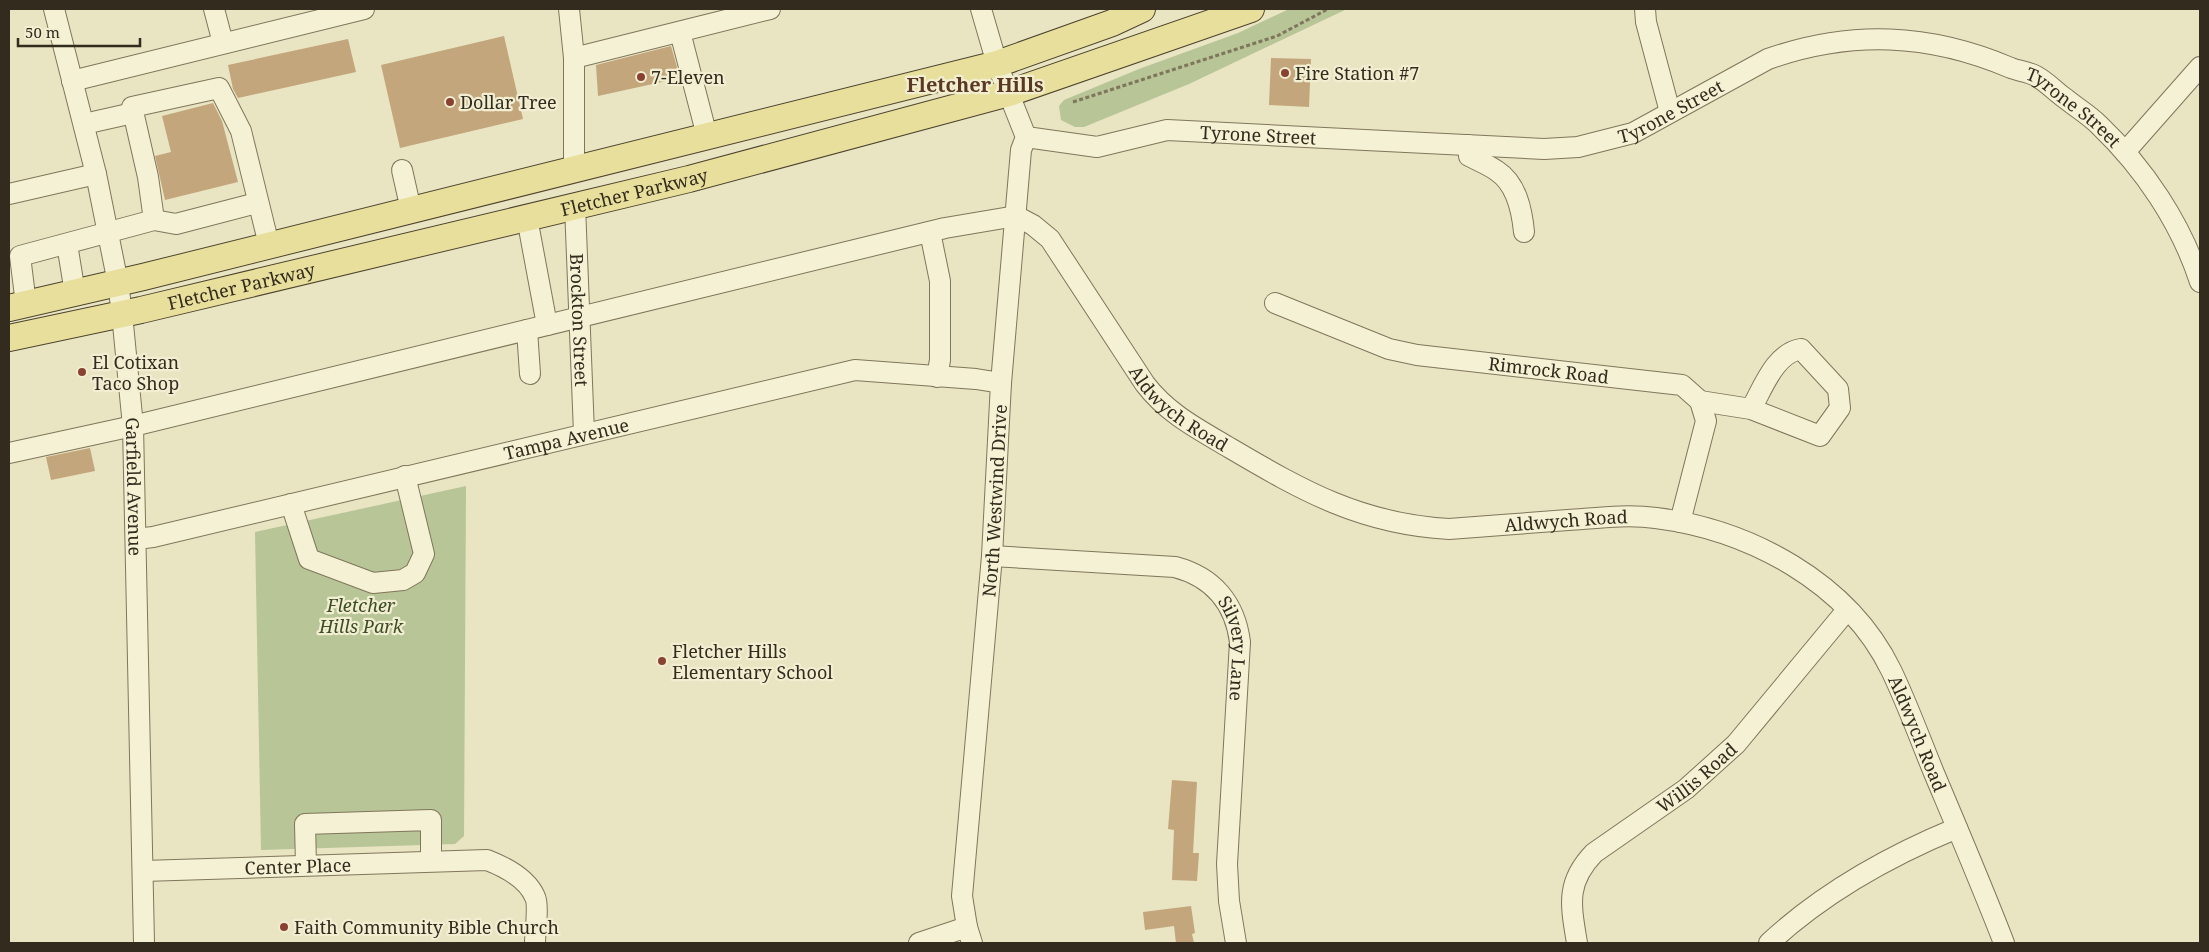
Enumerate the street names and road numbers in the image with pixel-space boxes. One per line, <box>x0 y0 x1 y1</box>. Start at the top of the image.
street label: Tyrone Street <box>2023 61 2127 152</box>
street label: Tyrone Street <box>1615 74 1727 148</box>
street label: Tyrone Street <box>1199 120 1317 150</box>
street label: Fletcher Parkway <box>558 162 711 221</box>
street label: Brockton Street <box>565 253 594 387</box>
street label: Fletcher Parkway <box>165 257 318 315</box>
street label: Rimrock Road <box>1487 351 1610 389</box>
street label: Aldwych Road <box>1124 361 1233 456</box>
street label: North Westwind Drive <box>976 404 1012 598</box>
street label: Tampa Avenue <box>501 412 631 465</box>
street label: Garfield Avenue <box>120 416 148 556</box>
street label: Aldwych Road <box>1504 504 1628 537</box>
street label: Silvery Lane <box>1213 591 1252 702</box>
street label: Aldwych Road <box>1883 671 1952 795</box>
street label: Willis Road <box>1652 737 1742 818</box>
street label: Center Place <box>244 852 352 880</box>

